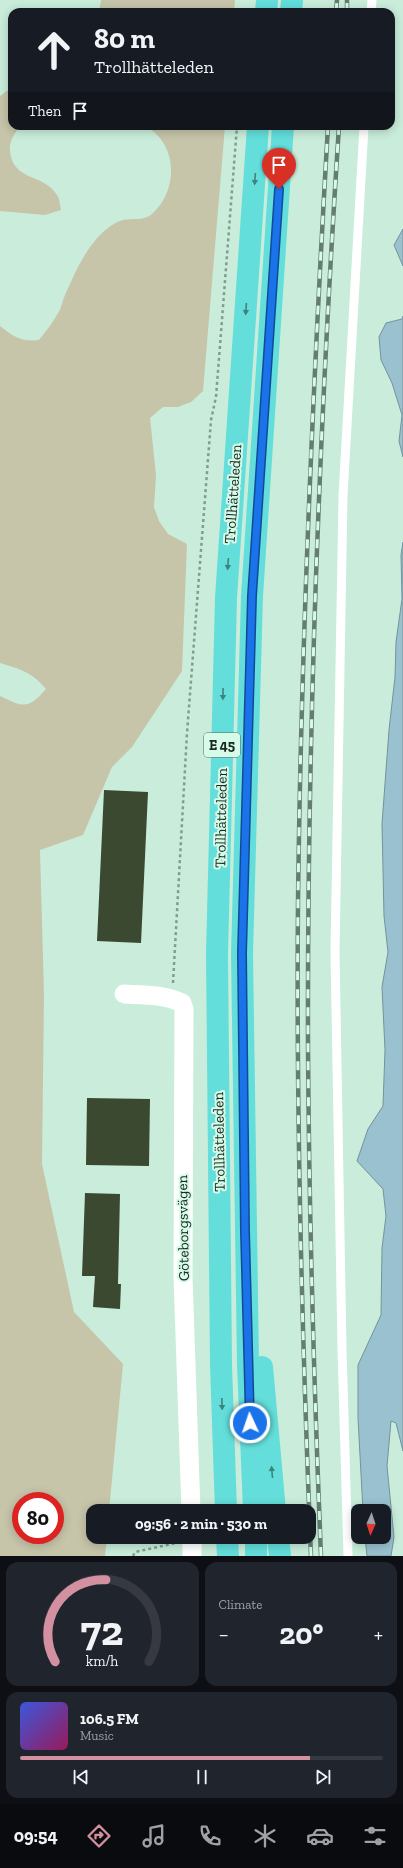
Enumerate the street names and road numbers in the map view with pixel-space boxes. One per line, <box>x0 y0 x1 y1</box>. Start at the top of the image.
street label: Trollhätteleden <box>221 443 245 544</box>
road number: E 45 <box>204 733 240 757</box>
street label: Trollhätteleden <box>211 768 231 868</box>
street label: Trollhätteleden <box>209 1092 229 1192</box>
street label: Göteborgsvägen <box>173 1174 193 1281</box>

